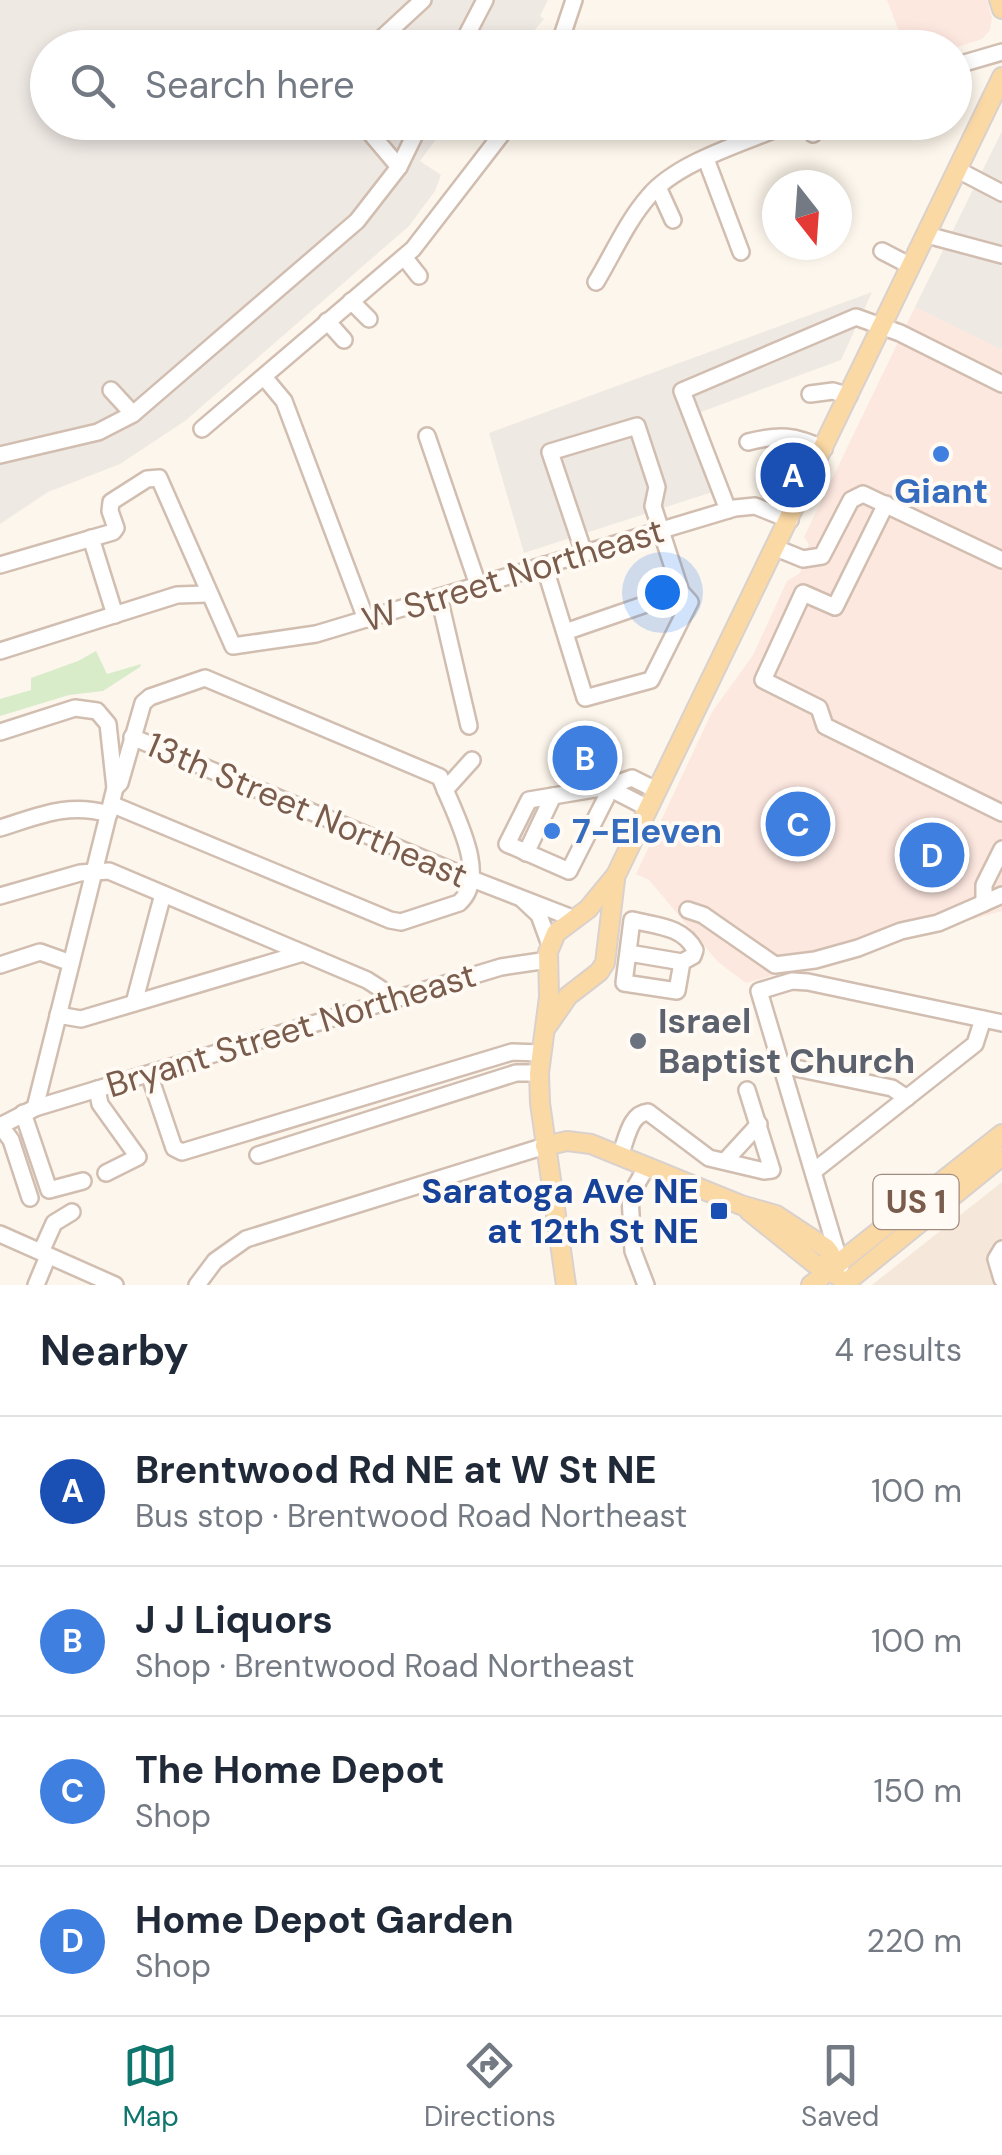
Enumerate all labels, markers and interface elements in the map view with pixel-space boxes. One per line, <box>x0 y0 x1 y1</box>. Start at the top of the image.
search box <box>30 30 972 140</box>
icon: search <box>65 58 120 113</box>
text: Search here <box>145 60 355 110</box>
north arrow <box>762 170 852 260</box>
pin: A <box>760 438 826 512</box>
marker: Giant <box>930 443 952 465</box>
place label: Giant <box>894 468 988 514</box>
street label: W Street Northeast <box>357 507 669 643</box>
your location <box>637 567 688 618</box>
pin: B <box>552 720 618 796</box>
street label: 13th Street Northeast <box>139 722 475 898</box>
pin: C <box>766 786 830 862</box>
place label: 7-Eleven <box>572 808 722 854</box>
pin: D <box>900 818 964 892</box>
marker: 7-Eleven <box>541 820 563 842</box>
street label: Bryant Street Northeast <box>101 952 481 1108</box>
place label: Israel Baptist Church <box>658 998 915 1084</box>
marker: Israel Baptist Church <box>627 1030 649 1052</box>
place label: Saratoga Ave NE at 12th St NE <box>421 1168 699 1254</box>
road number: US 1 <box>874 1175 958 1229</box>
marker: Saratoga Ave NE at 12th St NE <box>708 1200 730 1222</box>
text: Nearby <box>40 1323 189 1378</box>
text: 4 results <box>835 1329 962 1371</box>
text: Brentwood Rd NE at W St NE <box>135 1445 657 1495</box>
text: A <box>61 1470 84 1512</box>
text: 100 m <box>871 1470 962 1512</box>
text: Bus stop · Brentwood Road Northeast <box>135 1495 687 1537</box>
text: J J Liquors <box>135 1595 333 1645</box>
text: B <box>62 1620 83 1662</box>
text: 100 m <box>871 1620 962 1662</box>
text: Shop · Brentwood Road Northeast <box>135 1645 635 1687</box>
text: The Home Depot <box>135 1745 444 1795</box>
text: C <box>61 1770 84 1812</box>
text: 150 m <box>874 1770 962 1812</box>
text: Shop <box>135 1795 211 1837</box>
text: Home Depot Garden <box>135 1895 514 1945</box>
text: D <box>61 1920 84 1962</box>
text: 220 m <box>867 1920 962 1962</box>
text: Shop <box>135 1945 211 1987</box>
tab: Map <box>123 2038 179 2135</box>
tab: Directions <box>424 2038 556 2135</box>
tab: Saved <box>801 2038 879 2135</box>

